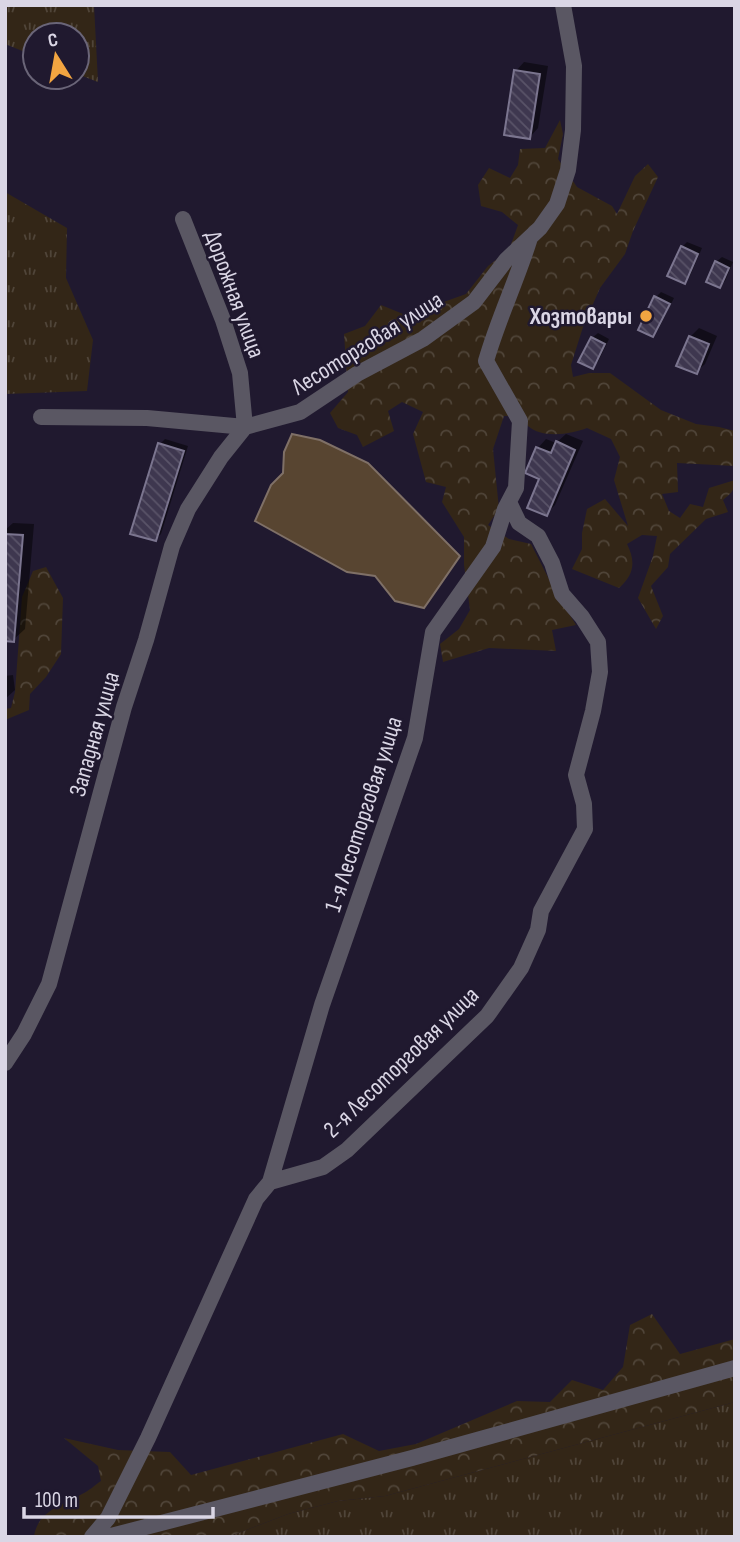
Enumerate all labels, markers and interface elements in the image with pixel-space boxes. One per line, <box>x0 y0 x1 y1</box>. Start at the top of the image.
north arrow <box>21 21 91 91</box>
text: С <box>46 29 60 53</box>
street label: Дорожная улица <box>198 226 271 362</box>
street label: Лесоторговая улица <box>285 285 448 402</box>
place label: Хозтовары <box>529 302 632 331</box>
marker: Хозтовары <box>638 308 654 324</box>
street label: Западная улица <box>63 668 126 800</box>
street label: 1-я Лесоторговая улица <box>318 713 409 915</box>
street label: 2-я Лесоторговая улица <box>318 981 485 1144</box>
scale bar <box>24 1476 214 1520</box>
text: 100 m <box>35 1488 78 1513</box>

